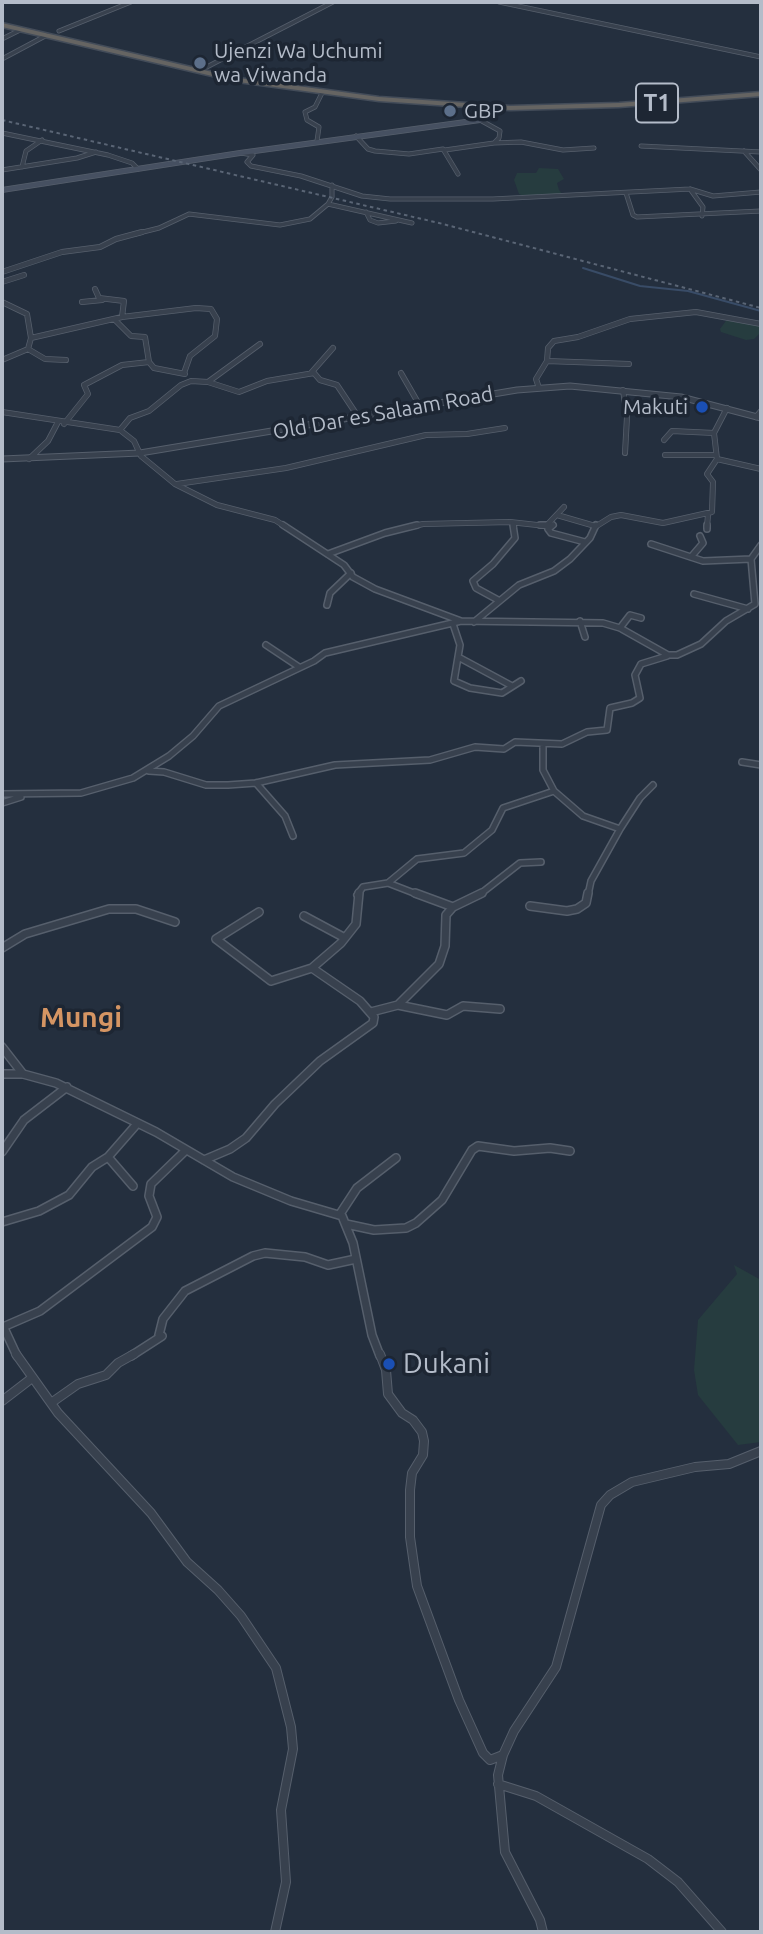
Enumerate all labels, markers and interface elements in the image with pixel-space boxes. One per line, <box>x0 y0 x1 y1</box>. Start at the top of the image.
place label: Ujenzi Wa Uchumi wa Viwanda <box>214 38 383 88</box>
marker: Ujenzi Wa Uchumi wa Viwanda <box>192 55 208 71</box>
road number: T1 <box>636 83 678 122</box>
place label: GBP <box>464 98 504 124</box>
marker: GBP <box>442 103 458 119</box>
street label: Old Dar es Salaam Road <box>271 381 495 445</box>
place label: Makuti <box>623 394 688 420</box>
marker: Makuti <box>694 399 710 415</box>
district label: Mungi <box>40 1001 122 1035</box>
place label: Dukani <box>403 1347 490 1381</box>
marker: Dukani <box>381 1356 397 1372</box>

